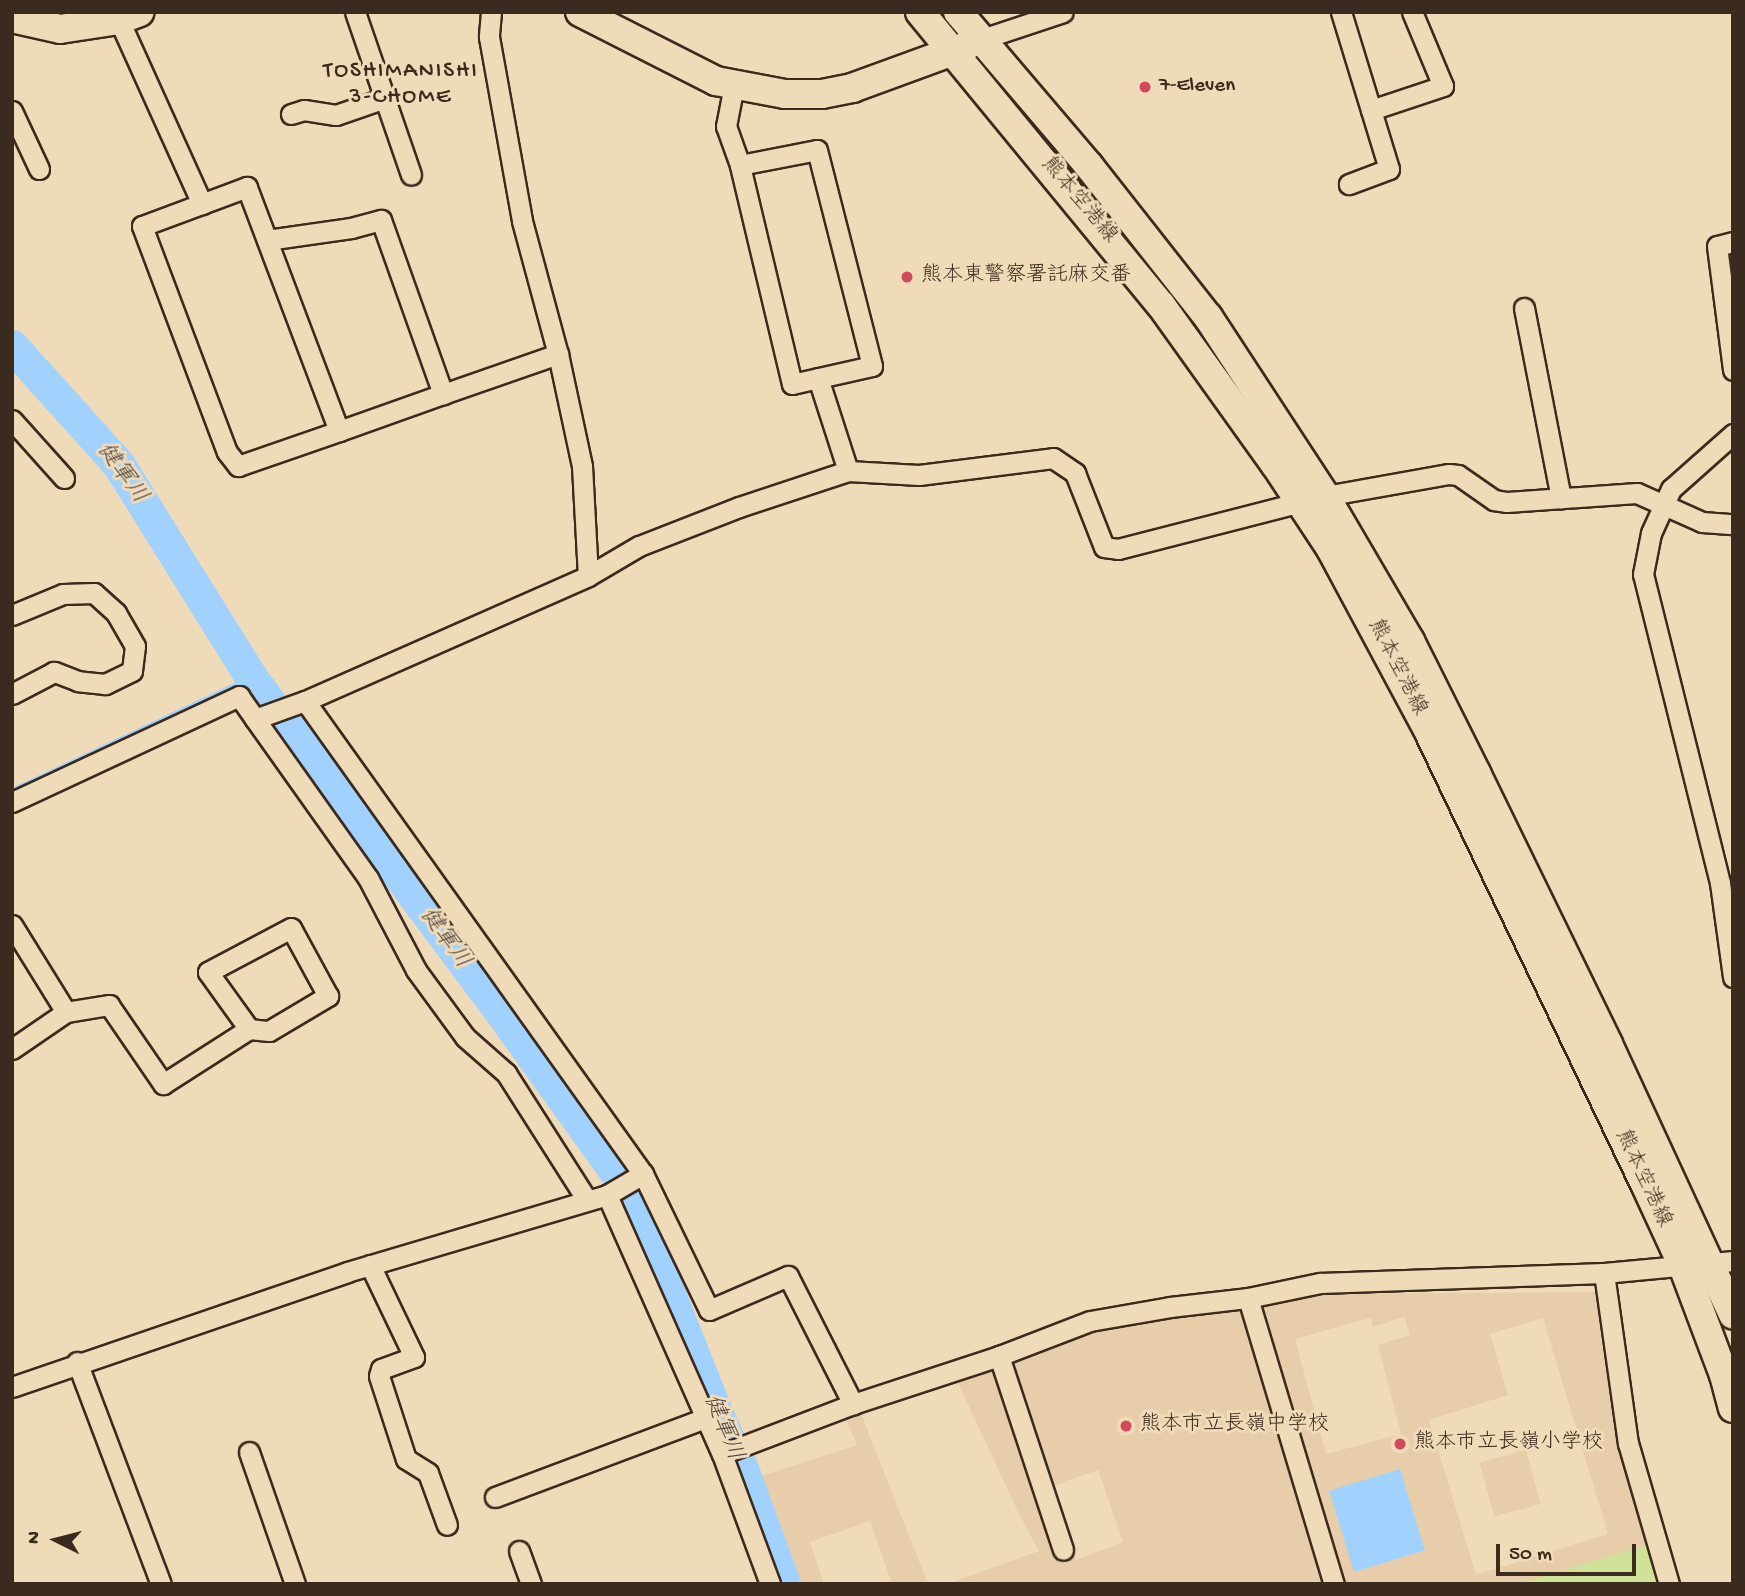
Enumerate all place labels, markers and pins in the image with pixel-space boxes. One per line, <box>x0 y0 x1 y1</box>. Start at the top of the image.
place label: 7-Eleven <box>1159 74 1235 100</box>
marker: 7-Eleven <box>1137 79 1153 95</box>
place label: 熊本東警察署託麻交番 <box>921 264 1131 290</box>
marker: 熊本東警察署託麻交番 <box>899 269 915 285</box>
place label: 熊本市立長嶺中学校 <box>1140 1413 1329 1439</box>
marker: 熊本市立長嶺中学校 <box>1118 1418 1134 1434</box>
place label: 熊本市立長嶺小学校 <box>1414 1431 1603 1457</box>
marker: 熊本市立長嶺小学校 <box>1392 1436 1408 1452</box>

